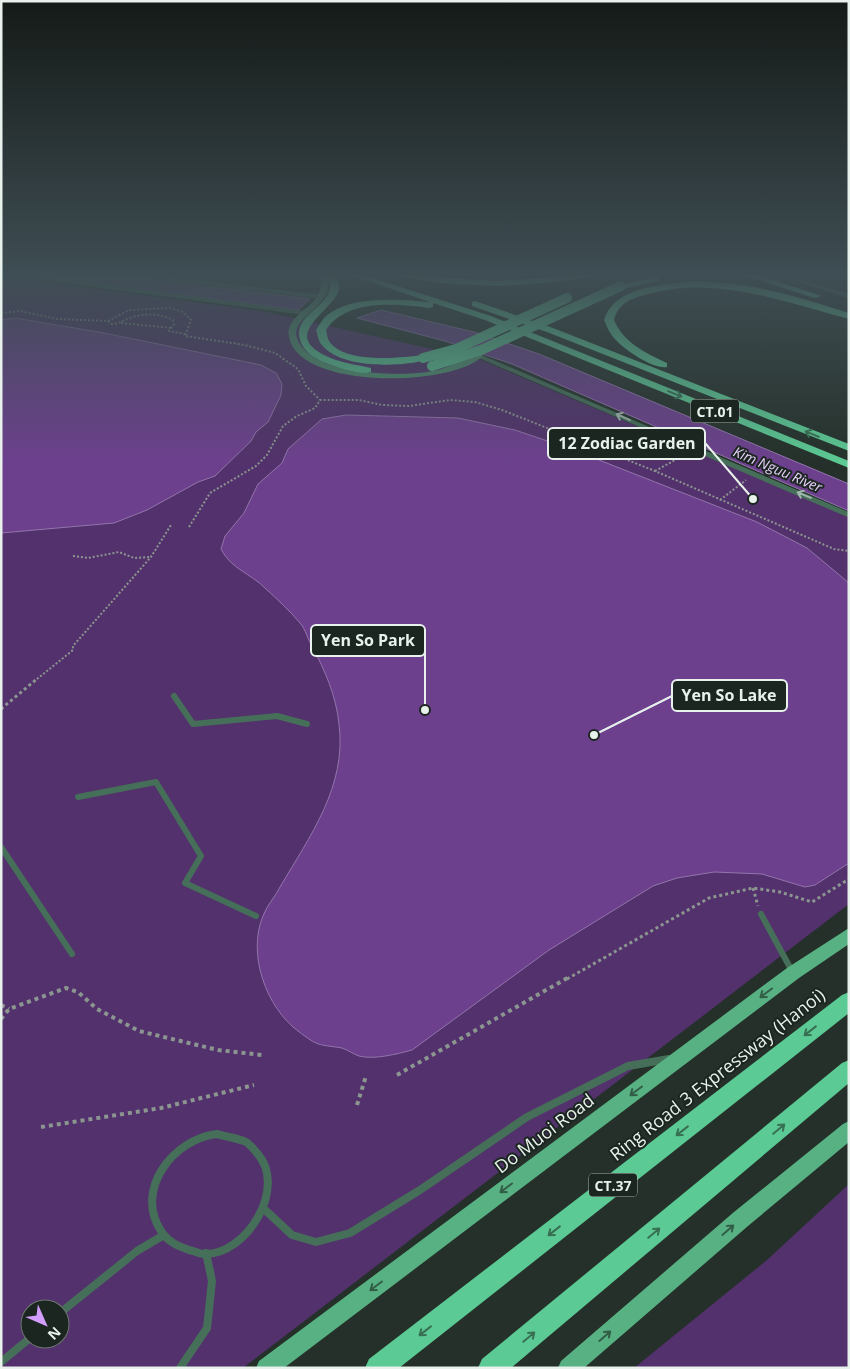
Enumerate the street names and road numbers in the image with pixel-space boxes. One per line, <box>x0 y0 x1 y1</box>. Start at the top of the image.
road number: CT.01 <box>691 400 739 422</box>
street label: Ring Road 3 Expressway (Hanoi) <box>605 982 829 1166</box>
street label: Do Muoi Road <box>489 1088 599 1178</box>
road number: CT.37 <box>589 1174 637 1196</box>

